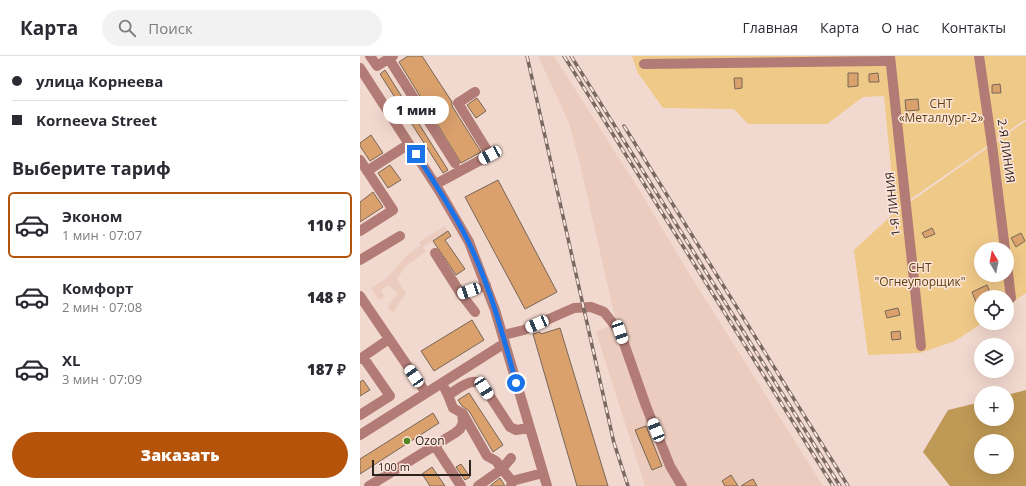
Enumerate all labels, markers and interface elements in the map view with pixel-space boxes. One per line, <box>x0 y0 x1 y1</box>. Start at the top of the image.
search box <box>102 10 382 46</box>
text: Карта <box>20 15 78 41</box>
icon: search <box>116 17 138 39</box>
text: Поиск <box>148 18 193 38</box>
text: Главная <box>743 18 798 37</box>
text: Карта <box>820 18 859 37</box>
text: О нас <box>881 18 919 37</box>
text: Контакты <box>941 18 1006 37</box>
text: улица Корнеева <box>36 71 163 91</box>
park label: СНТ «Металлург-2» <box>899 95 983 126</box>
callout: 1 мин <box>383 96 449 124</box>
text: 1 мин <box>396 101 436 119</box>
text: Korneeva Street <box>36 110 157 130</box>
street label: 2-Я ЛИНИЯ <box>994 118 1019 184</box>
car <box>477 144 503 166</box>
route end <box>407 145 425 163</box>
text: Выберите тариф <box>12 156 171 180</box>
street label: 1-Я ЛИНИЯ <box>881 171 904 237</box>
text: Эконом <box>62 206 122 226</box>
icon: car <box>14 207 50 243</box>
text: 110 ₽ <box>307 215 346 235</box>
text: 1 мин · 07:07 <box>62 226 142 244</box>
north arrow <box>974 242 1014 282</box>
map controls <box>974 242 1014 474</box>
park label: СНТ "Огнеупорщик" <box>874 259 966 290</box>
text: Комфорт <box>62 278 133 298</box>
icon: car <box>14 279 50 315</box>
car <box>456 281 482 301</box>
text: 148 ₽ <box>307 287 346 307</box>
button: locate <box>974 290 1014 330</box>
text: 2 мин · 07:08 <box>62 298 142 316</box>
car <box>524 314 550 334</box>
car <box>610 319 630 345</box>
button: layers <box>974 338 1014 378</box>
text: XL <box>62 350 80 370</box>
icon: car <box>14 351 50 387</box>
text: 187 ₽ <box>307 359 346 379</box>
car <box>402 363 426 389</box>
text: 3 мин · 07:09 <box>62 370 142 388</box>
route start <box>507 374 525 392</box>
car <box>472 375 496 401</box>
button: + <box>974 386 1014 426</box>
car <box>646 417 666 443</box>
button: Заказать <box>12 432 348 478</box>
place label: Ozon <box>415 432 445 449</box>
button: − <box>974 434 1014 474</box>
marker: Ozon <box>402 436 412 446</box>
scale bar <box>372 458 471 477</box>
text: 100 m <box>378 459 410 474</box>

